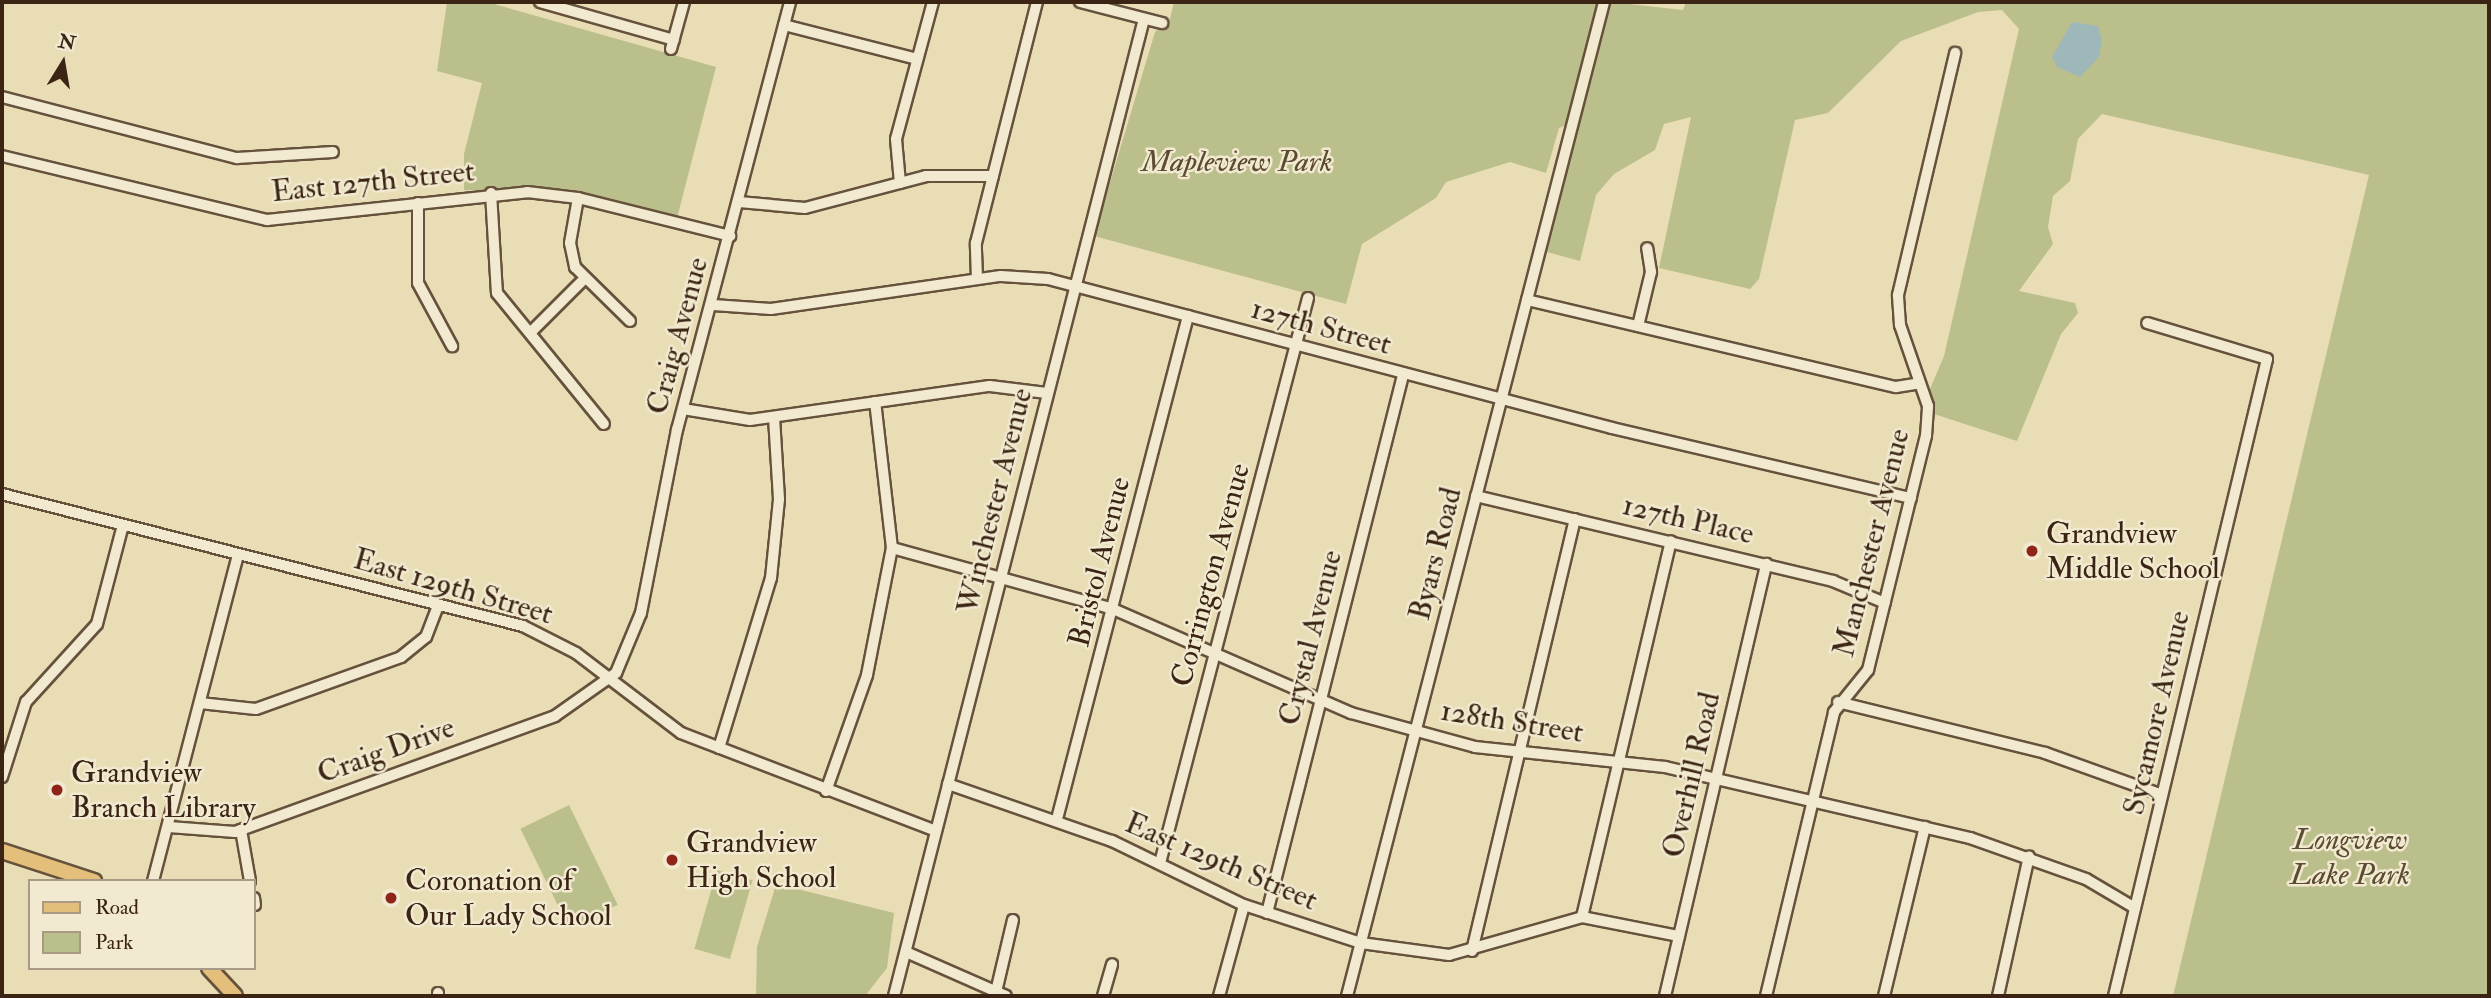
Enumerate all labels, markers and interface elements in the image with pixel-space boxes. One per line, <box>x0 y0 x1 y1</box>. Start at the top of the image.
north arrow <box>28 28 98 98</box>
text: N <box>56 29 78 56</box>
park label: Mapleview Park <box>1142 144 1332 180</box>
street label: East 127th Street <box>270 153 476 211</box>
street label: Craig Avenue <box>640 254 716 418</box>
street label: 127th Street <box>1247 291 1395 363</box>
street label: Winchester Avenue <box>950 385 1040 617</box>
street label: Manchester Avenue <box>1826 425 1918 661</box>
street label: Corrington Avenue <box>1164 459 1258 691</box>
street label: Bristol Avenue <box>1062 473 1138 651</box>
street label: Byars Road <box>1402 484 1470 624</box>
street label: 127th Place <box>1619 487 1757 553</box>
place label: Grandview Middle School <box>2046 516 2220 586</box>
street label: East 129th Street <box>349 541 557 633</box>
marker: Grandview Middle School <box>2024 543 2040 559</box>
street label: Crystal Avenue <box>1272 547 1350 729</box>
street label: Sycamore Avenue <box>2116 607 2198 819</box>
street label: Overhill Road <box>1655 689 1729 861</box>
street label: 128th Street <box>1438 693 1586 751</box>
street label: Craig Drive <box>313 710 459 792</box>
place label: Grandview Branch Library <box>71 755 256 826</box>
marker: Grandview Branch Library <box>49 782 65 798</box>
street label: East 129th Street <box>1119 805 1323 919</box>
park label: Longview Lake Park <box>2290 822 2410 892</box>
place label: Grandview High School <box>686 825 836 896</box>
marker: Grandview High School <box>664 852 680 868</box>
place label: Coronation of Our Lady School <box>405 863 612 934</box>
legend <box>28 879 256 970</box>
marker: Coronation of Our Lady School <box>383 890 399 906</box>
text: Road <box>95 894 139 921</box>
text: Park <box>95 929 133 956</box>

